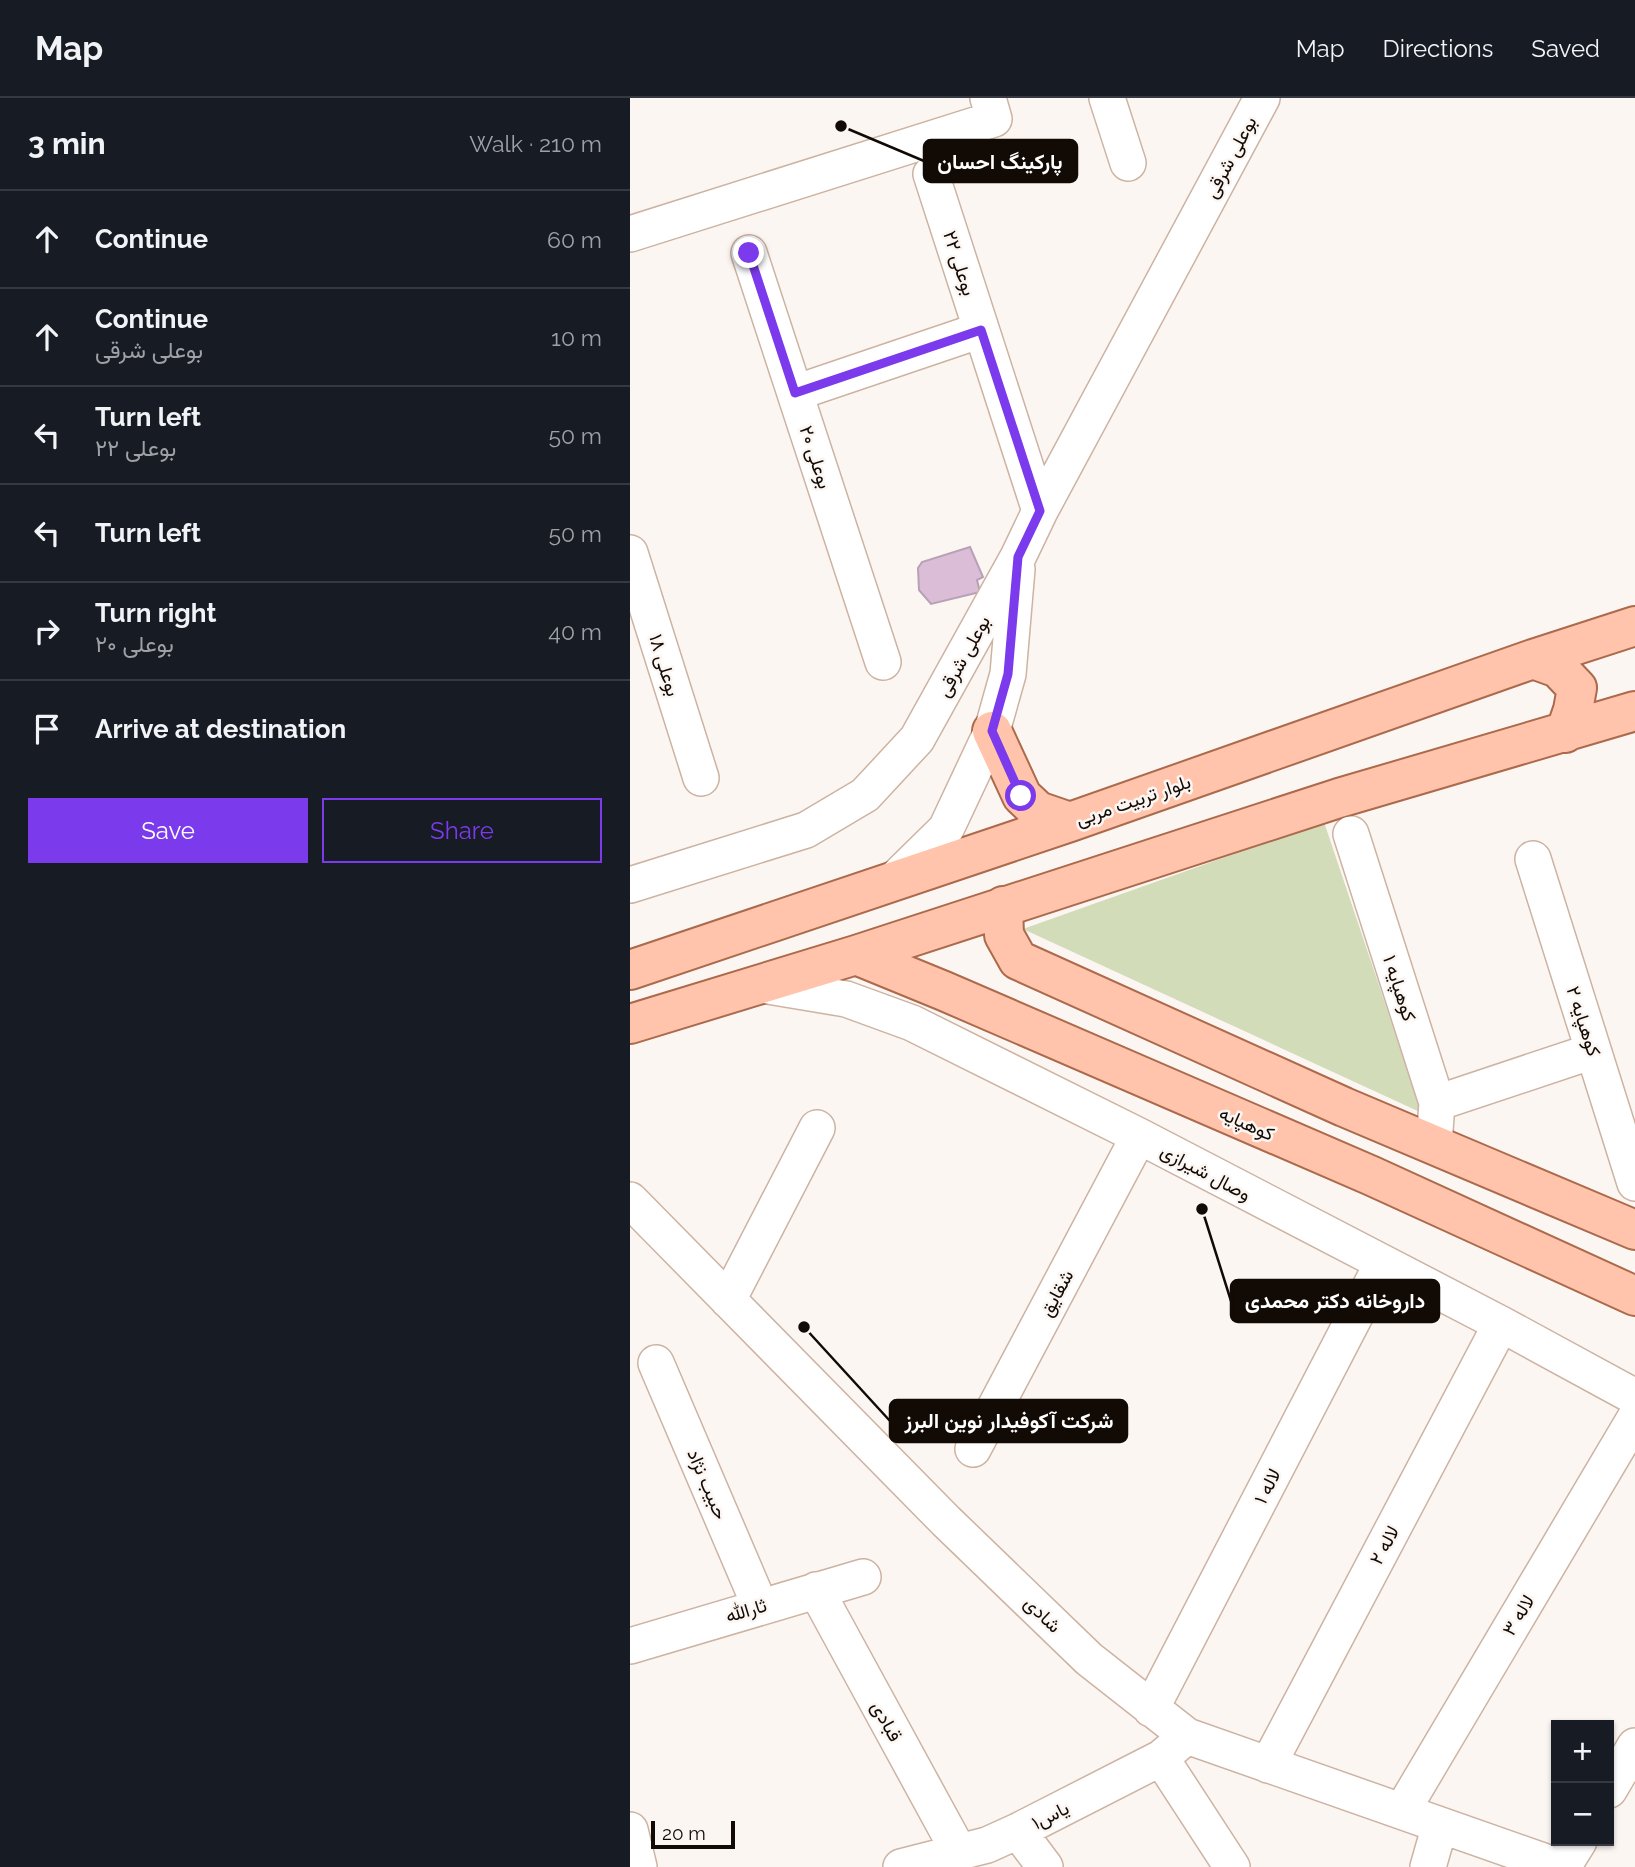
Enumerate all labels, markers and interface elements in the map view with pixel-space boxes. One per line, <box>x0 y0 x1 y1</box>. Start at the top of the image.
text: Map <box>35 29 103 68</box>
text: Map <box>1296 34 1345 63</box>
text: Directions <box>1383 34 1493 63</box>
text: Saved <box>1531 34 1600 63</box>
street label: بوعلی شرقی <box>1199 112 1262 202</box>
text: 3 min <box>28 126 106 161</box>
text: Walk · 210 m <box>469 130 602 157</box>
callout: پارکینگ احسان <box>924 140 1077 182</box>
text: پارکینگ احسان <box>937 149 1063 176</box>
icon: ahead <box>28 220 66 258</box>
text: Continue <box>95 224 208 254</box>
text: 60 m <box>547 226 602 253</box>
street label: بوعلی ۲۲ <box>938 228 981 299</box>
route end <box>733 237 764 268</box>
text: Continue <box>95 304 208 334</box>
icon: ahead <box>28 318 66 356</box>
text: 10 m <box>551 324 602 351</box>
text: بوعلی شرقی <box>95 336 203 363</box>
text: Turn left <box>95 402 201 432</box>
icon: left <box>28 416 66 454</box>
text: 50 m <box>548 422 602 449</box>
street label: بوعلی ۲۰ <box>795 423 837 492</box>
text: بوعلی ۲۲ <box>95 434 176 461</box>
icon: left <box>28 514 66 552</box>
text: Turn left <box>95 518 201 548</box>
text: 50 m <box>548 520 602 547</box>
text: Turn right <box>95 598 216 628</box>
icon: right <box>28 612 66 650</box>
street label: بوعلی شرقی <box>932 612 995 701</box>
text: 40 m <box>548 618 602 645</box>
text: بوعلی ۲۰ <box>95 630 174 657</box>
street label: بوعلی ۱۸ <box>644 631 685 699</box>
icon: arrive <box>28 710 66 748</box>
text: Arrive at destination <box>95 714 346 744</box>
street label: بلوار تربیت مربی <box>1073 770 1194 831</box>
route start <box>1005 780 1036 811</box>
button: Save <box>28 798 308 863</box>
button: Share <box>322 798 602 863</box>
street label: کوهپایه ۱ <box>1376 952 1421 1025</box>
street label: کوهپایه ۲ <box>1559 983 1606 1060</box>
street label: کوهپایه <box>1215 1101 1278 1148</box>
street label: وصال شیرازی <box>1157 1139 1255 1206</box>
street label: شقایق <box>1035 1266 1078 1321</box>
callout: داروخانه دکتر محمدی <box>1231 1280 1439 1322</box>
text: داروخانه دکتر محمدی <box>1245 1288 1425 1314</box>
callout: شرکت آکوفیدار نوین البرز <box>890 1400 1127 1442</box>
text: شرکت آکوفیدار نوین البرز <box>904 1408 1113 1434</box>
street label: حبیب نژاد <box>682 1446 733 1523</box>
street label: لاله ۱ <box>1249 1465 1285 1507</box>
street label: لاله ۲ <box>1365 1522 1403 1568</box>
street label: شادی <box>1019 1591 1066 1637</box>
street label: لاله ۳ <box>1497 1591 1539 1639</box>
street label: ثارالله <box>723 1593 769 1628</box>
street label: قبادی <box>866 1697 907 1746</box>
map controls <box>1551 1720 1614 1846</box>
button: + <box>1551 1720 1614 1783</box>
button: − <box>1551 1783 1614 1846</box>
street label: یاس۱ <box>1028 1796 1073 1835</box>
scale bar <box>651 1818 735 1850</box>
text: 20 m <box>662 1822 706 1844</box>

